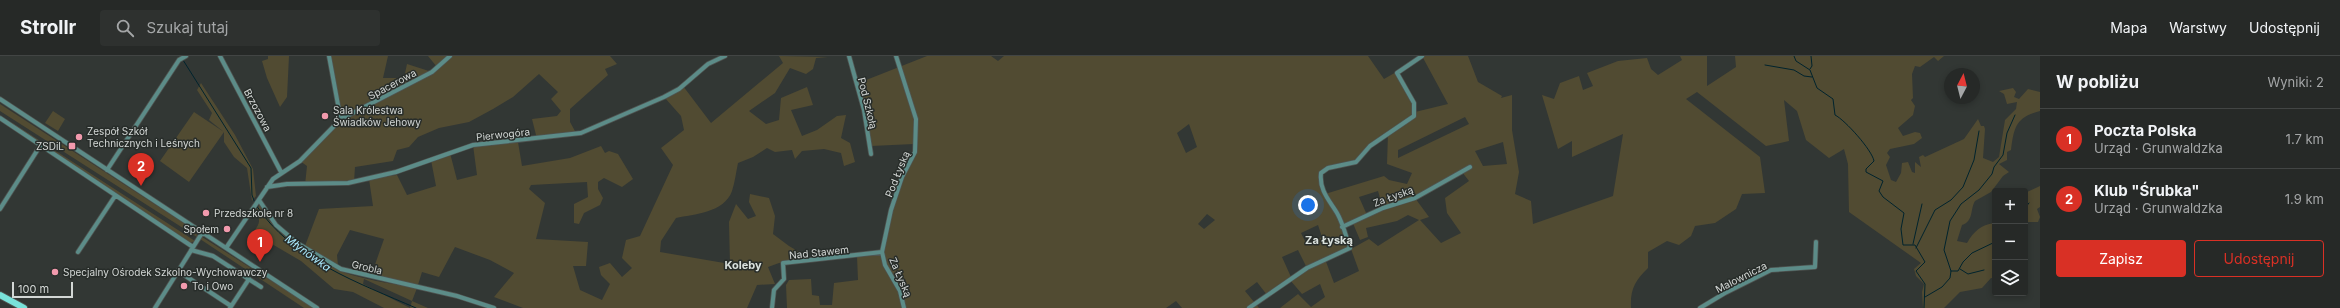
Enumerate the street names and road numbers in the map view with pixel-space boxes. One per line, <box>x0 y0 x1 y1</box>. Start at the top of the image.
street label: Spacerowa <box>366 66 418 102</box>
street label: Pod Szkołą <box>856 76 880 130</box>
street label: Brzozowa <box>242 87 274 133</box>
street label: Pierwogóra <box>476 125 530 143</box>
street label: Pod Łyską <box>882 149 912 199</box>
street label: Za Łyską <box>1371 183 1415 209</box>
street label: Nad Stawem <box>789 243 849 261</box>
street label: Za Łyską <box>887 255 915 299</box>
street label: Grobla <box>350 258 384 276</box>
street label: Malownicza <box>1713 259 1769 295</box>

